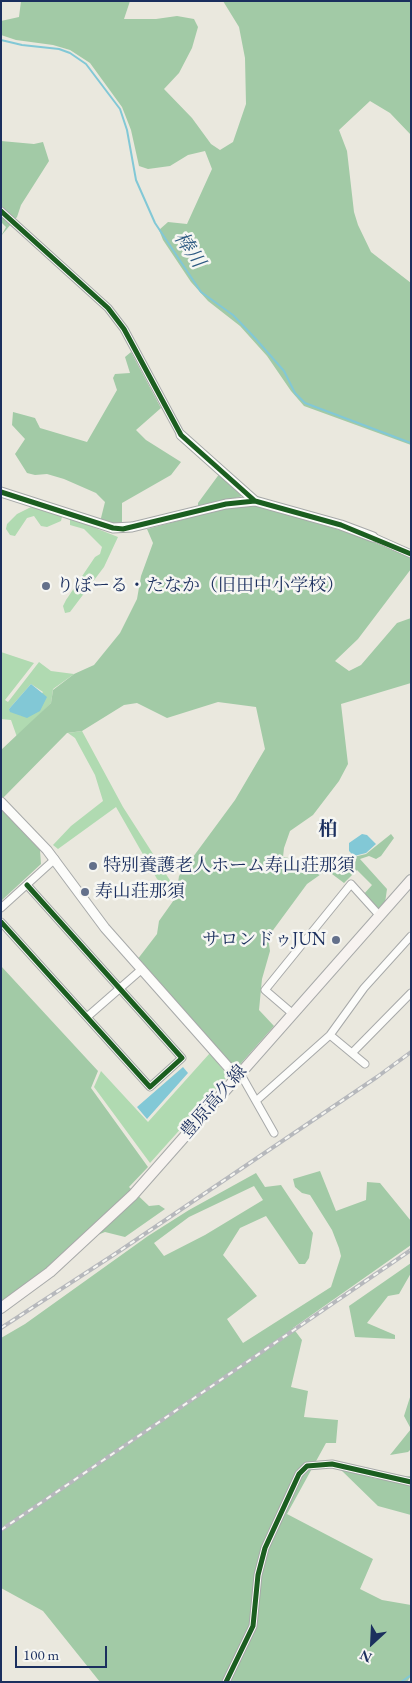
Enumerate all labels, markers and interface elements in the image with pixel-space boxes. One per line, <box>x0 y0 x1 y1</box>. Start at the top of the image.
water label: 棒川 <box>169 228 209 272</box>
place label: りぼーる・たなか（旧田中小学校） <box>56 575 344 597</box>
marker: りぼーる・たなか（旧田中小学校） <box>40 580 52 592</box>
district label: 柏 <box>319 819 337 841</box>
place label: 特別養護老人ホーム寿山荘那須 <box>103 855 355 877</box>
marker: 特別養護老人ホーム寿山荘那須 <box>87 860 99 872</box>
place label: 寿山荘那須 <box>95 881 185 903</box>
marker: 寿山荘那須 <box>79 886 91 898</box>
place label: サロンドゥJUN <box>202 929 326 951</box>
marker: サロンドゥJUN <box>330 934 342 946</box>
street label: 豊原高久線 <box>176 1061 252 1143</box>
north arrow <box>347 1618 397 1668</box>
scale bar <box>18 1636 110 1668</box>
text: 100 m <box>23 1645 59 1664</box>
text: N <box>357 1646 375 1667</box>

